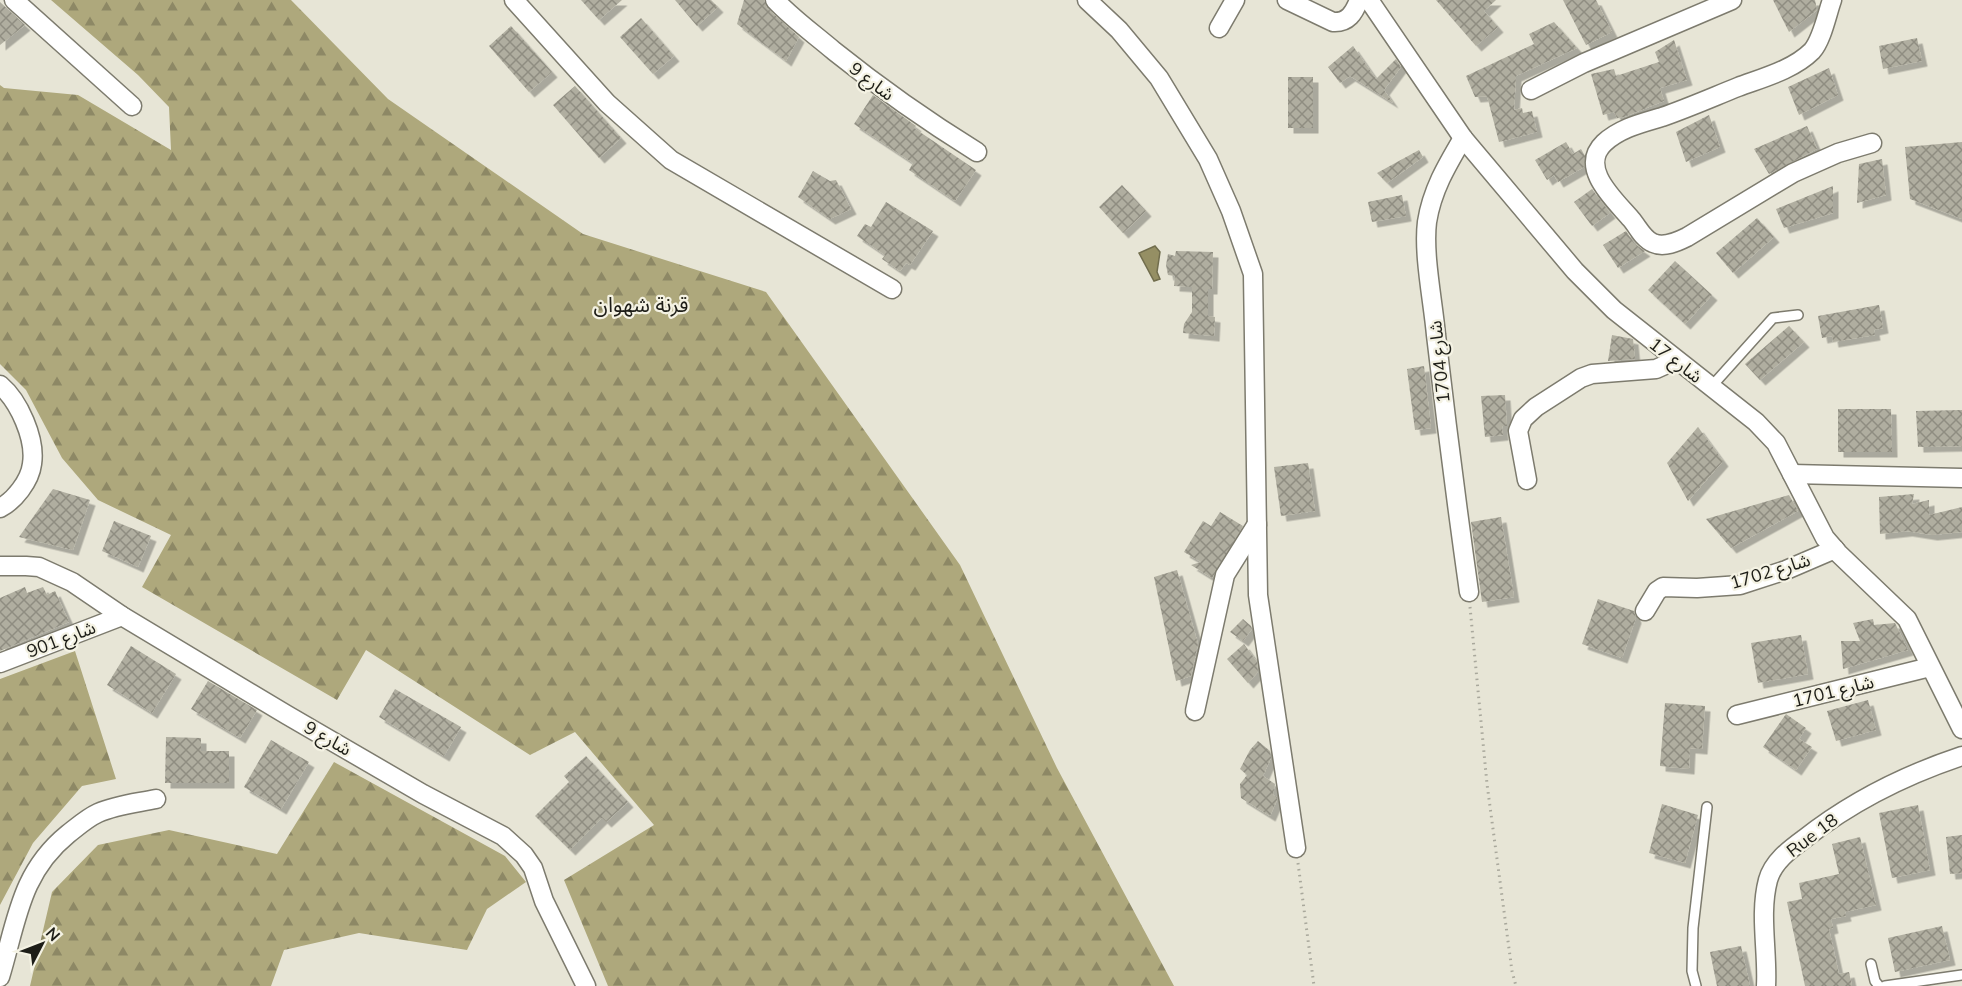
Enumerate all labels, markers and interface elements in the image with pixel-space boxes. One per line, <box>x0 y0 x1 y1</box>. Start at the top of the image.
street label: شارع 9 <box>843 57 899 108</box>
district label: قرنة شهوان <box>594 291 688 317</box>
street label: شارع 1704 <box>1423 319 1458 404</box>
street label: شارع 17 <box>1643 332 1707 390</box>
street label: شارع 1702 <box>1727 548 1814 597</box>
street label: شارع 901 <box>23 615 100 665</box>
street label: شارع 1701 <box>1790 670 1877 715</box>
street label: شارع 9 <box>299 715 356 763</box>
street label: Rue 18 <box>1782 808 1842 862</box>
north arrow <box>12 914 72 974</box>
text: N <box>42 923 65 945</box>

